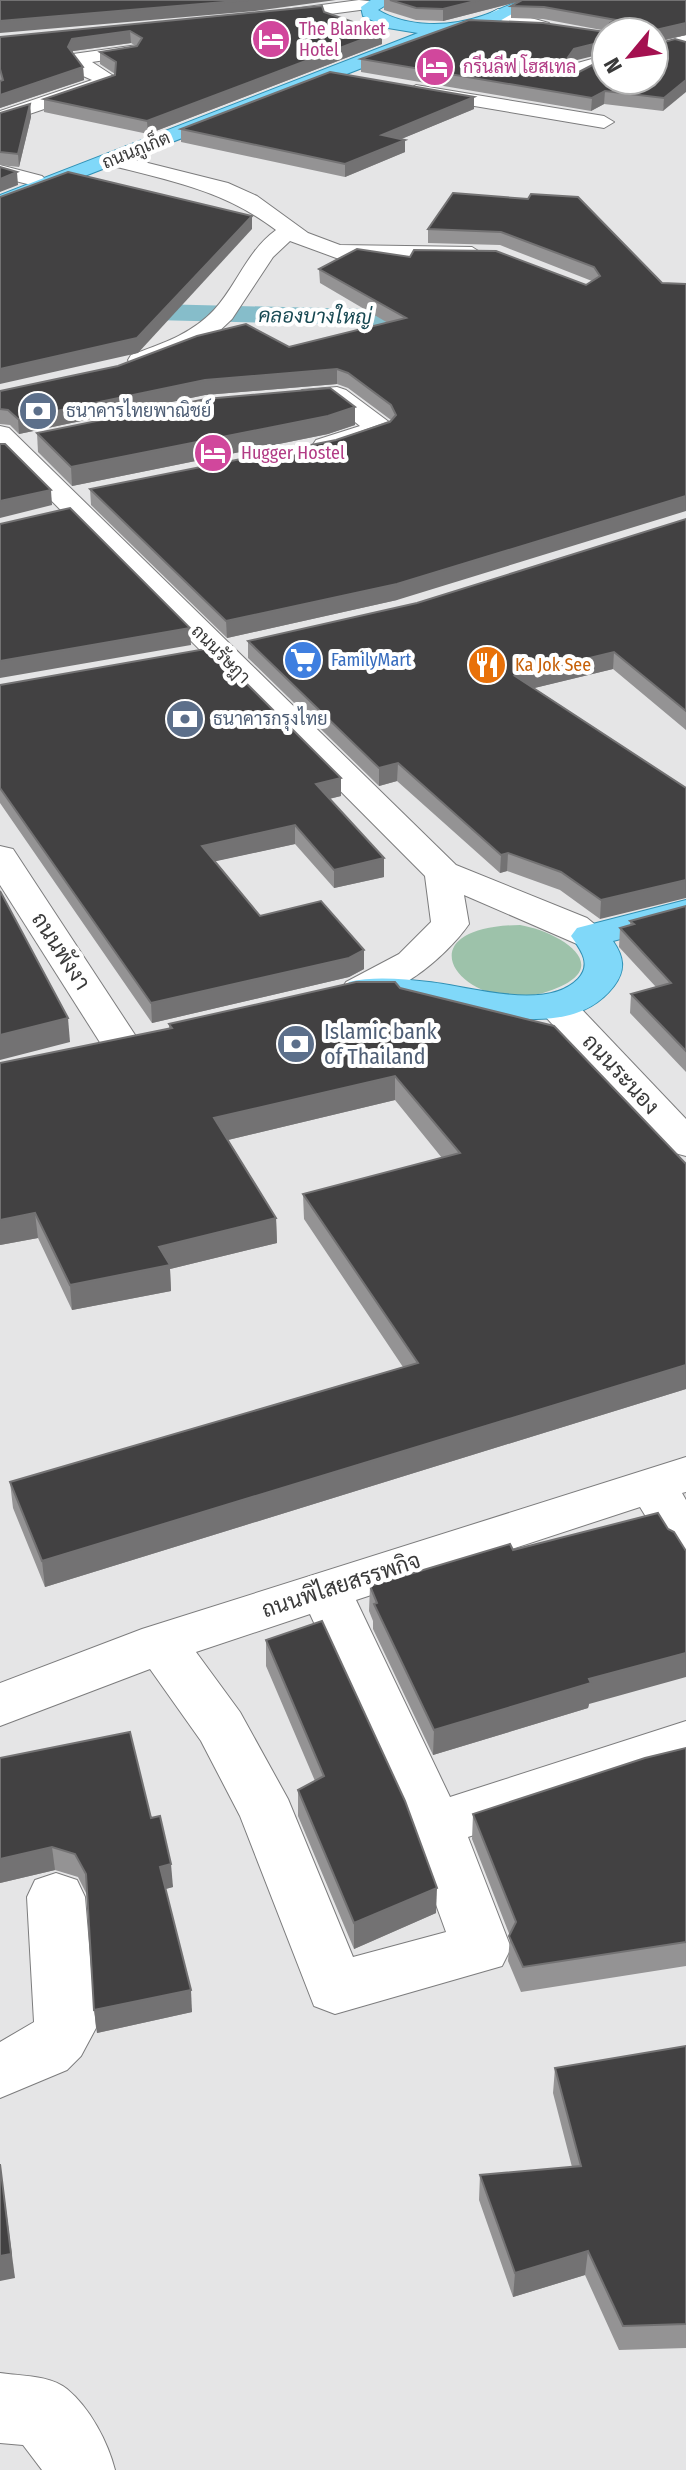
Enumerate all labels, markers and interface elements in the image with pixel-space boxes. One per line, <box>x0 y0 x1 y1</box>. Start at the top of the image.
north arrow <box>590 16 670 96</box>
hotel icon: The Blanket Hotel <box>250 18 292 60</box>
place label: The Blanket Hotel <box>299 18 386 61</box>
hotel icon: กรีนลีฟ โฮสเทล <box>414 46 456 88</box>
text: N <box>598 53 628 78</box>
place label: กรีนลีฟ โฮสเทล <box>463 54 576 78</box>
street label: ถนนภูเก็ต <box>98 124 174 175</box>
water label: คลองบางใหญ่ <box>258 302 373 329</box>
bank icon: ธนาคารไทยพาณิชย์ <box>17 390 59 432</box>
place label: ธนาคารไทยพาณิชย์ <box>66 398 211 422</box>
hotel icon: Hugger Hostel <box>192 432 234 474</box>
place label: Hugger Hostel <box>241 442 345 464</box>
street label: ถนนรัษฎา <box>186 620 255 689</box>
supermarket icon: FamilyMart <box>282 639 324 681</box>
restaurant icon: Ka Jok See <box>466 644 508 686</box>
place label: FamilyMart <box>331 649 412 671</box>
place label: Ka Jok See <box>515 654 591 676</box>
bank icon: ธนาคารกรุงไทย <box>164 698 206 740</box>
place label: ธนาคารกรุงไทย <box>213 706 328 731</box>
street label: ถนนพังงา <box>26 907 96 995</box>
place label: Islamic bank of Thailand <box>324 1018 438 1070</box>
bank icon: Islamic bank of Thailand <box>275 1023 317 1065</box>
street label: ถนนระนอง <box>577 1028 665 1120</box>
street label: ถนนพิไสยสรรพกิจ <box>258 1546 424 1623</box>

